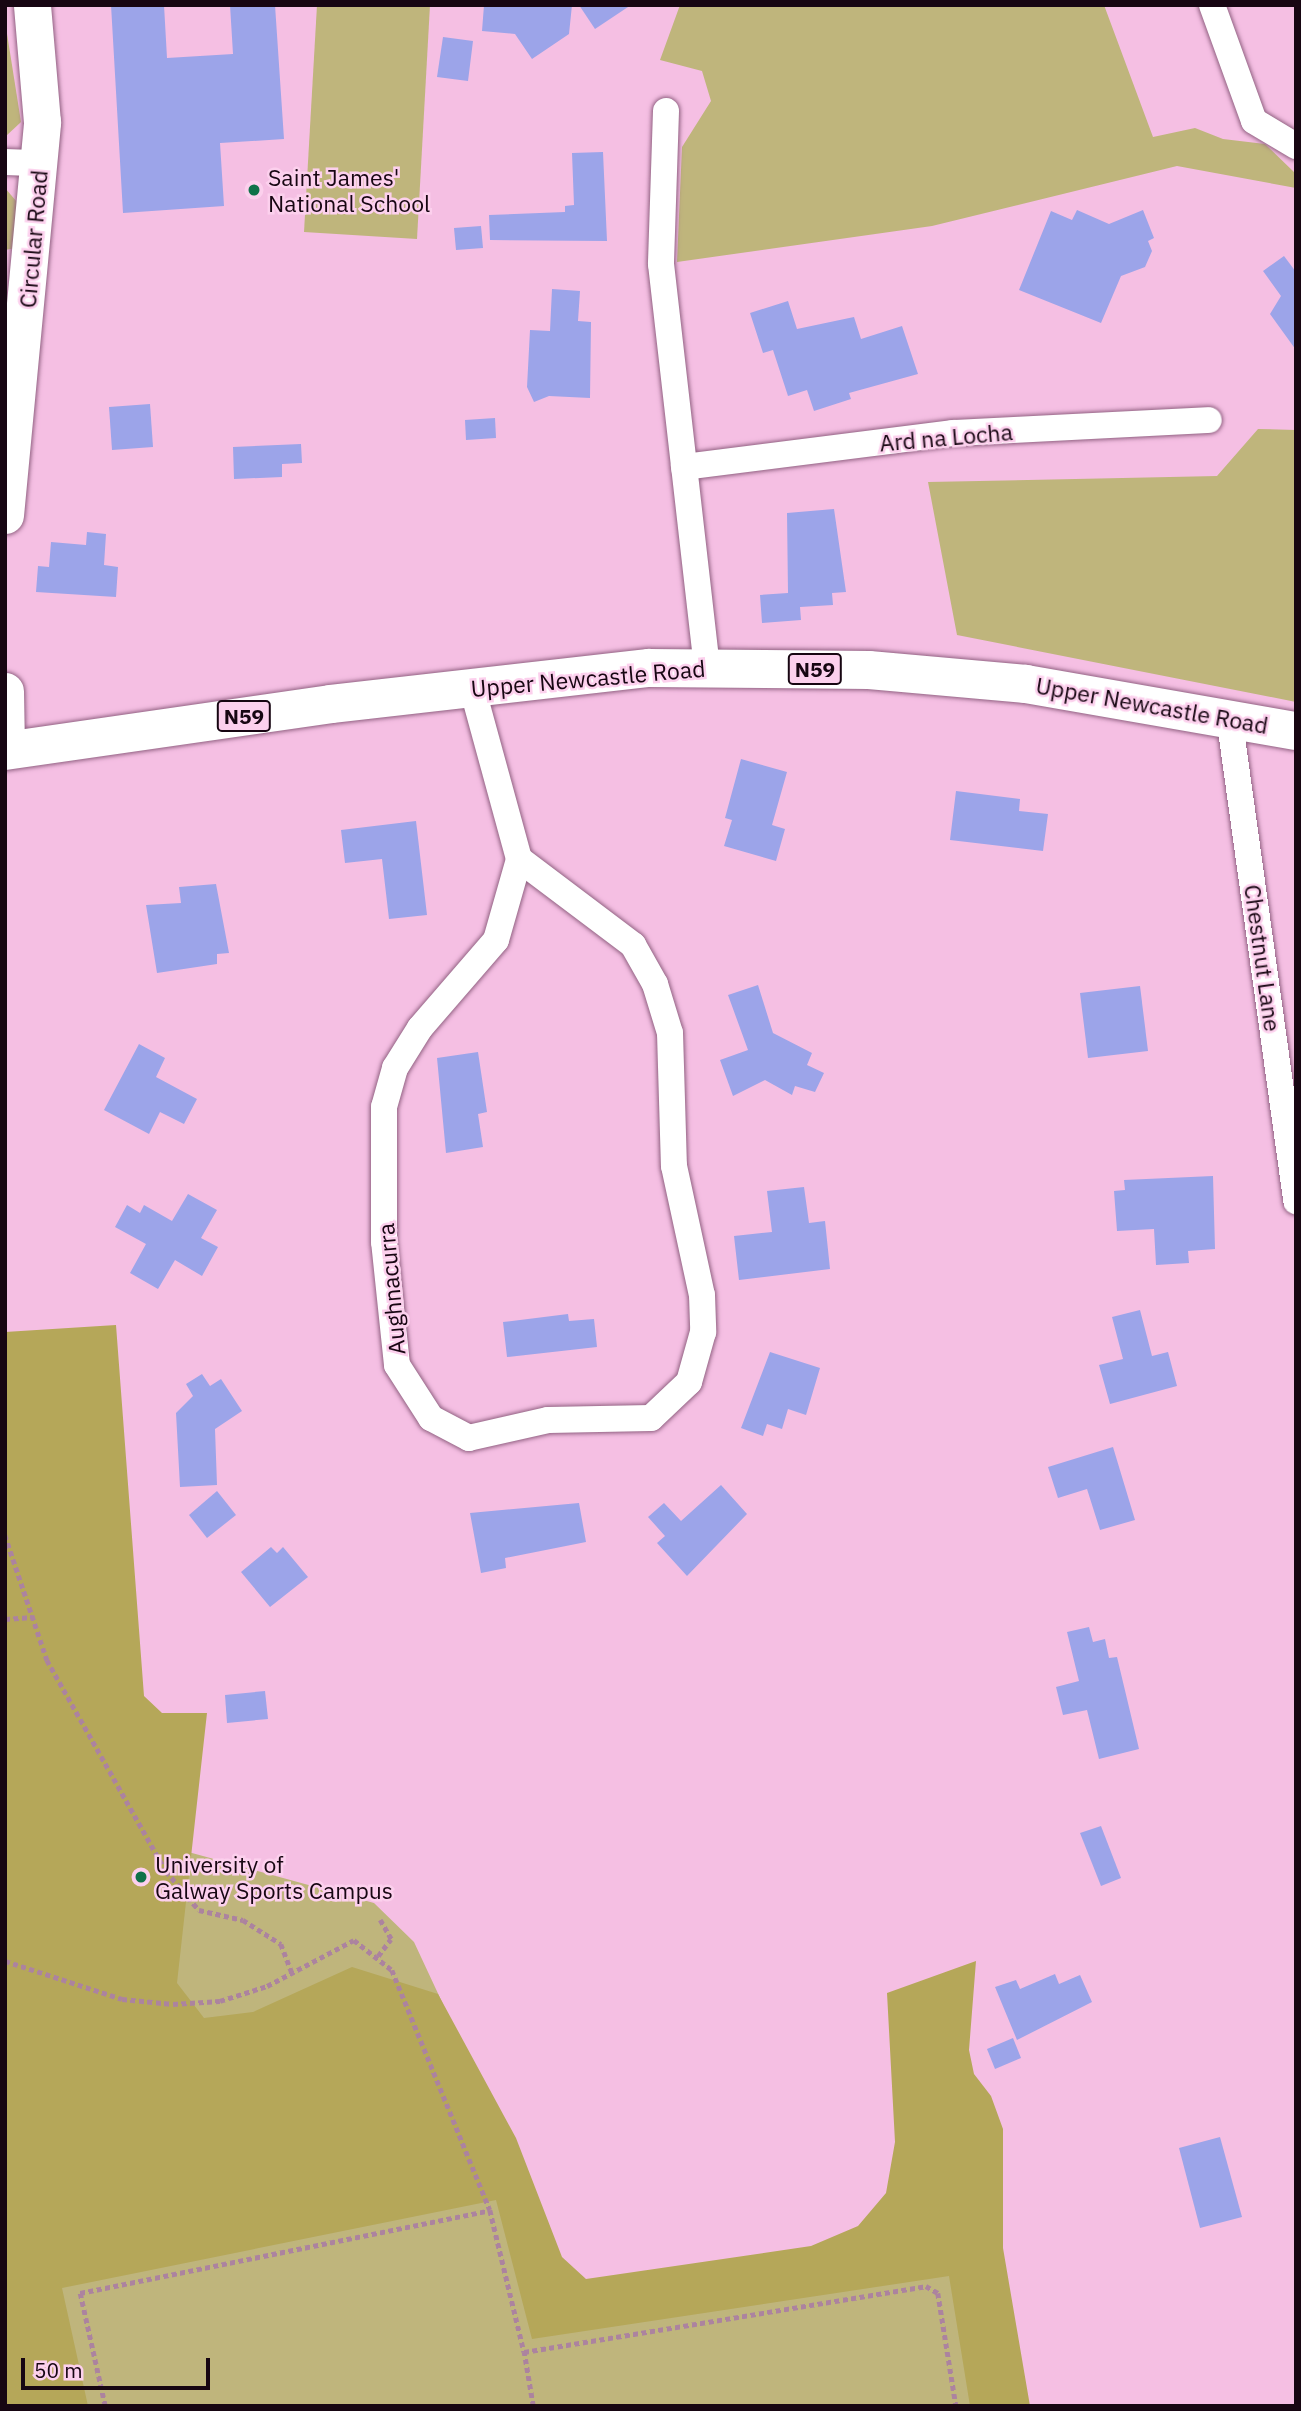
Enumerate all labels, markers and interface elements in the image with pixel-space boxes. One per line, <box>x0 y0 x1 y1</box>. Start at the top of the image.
place label: Saint James' National School <box>268 163 430 217</box>
street label: Circular Road <box>13 169 53 309</box>
marker: Saint James' National School <box>246 182 262 198</box>
street label: Ard na Locha <box>878 417 1014 457</box>
road number: N59 <box>787 652 843 686</box>
street label: Upper Newcastle Road <box>470 654 706 702</box>
street label: Upper Newcastle Road <box>1034 671 1270 739</box>
road number: N59 <box>216 698 272 734</box>
street label: Chestnut Lane <box>1239 883 1287 1033</box>
street label: Aughnacurra <box>371 1222 411 1356</box>
place label: University of Galway Sports Campus <box>155 1850 393 1904</box>
marker: University of Galway Sports Campus <box>133 1869 149 1885</box>
scale bar <box>24 2344 214 2388</box>
text: 50 m <box>34 2356 83 2384</box>

